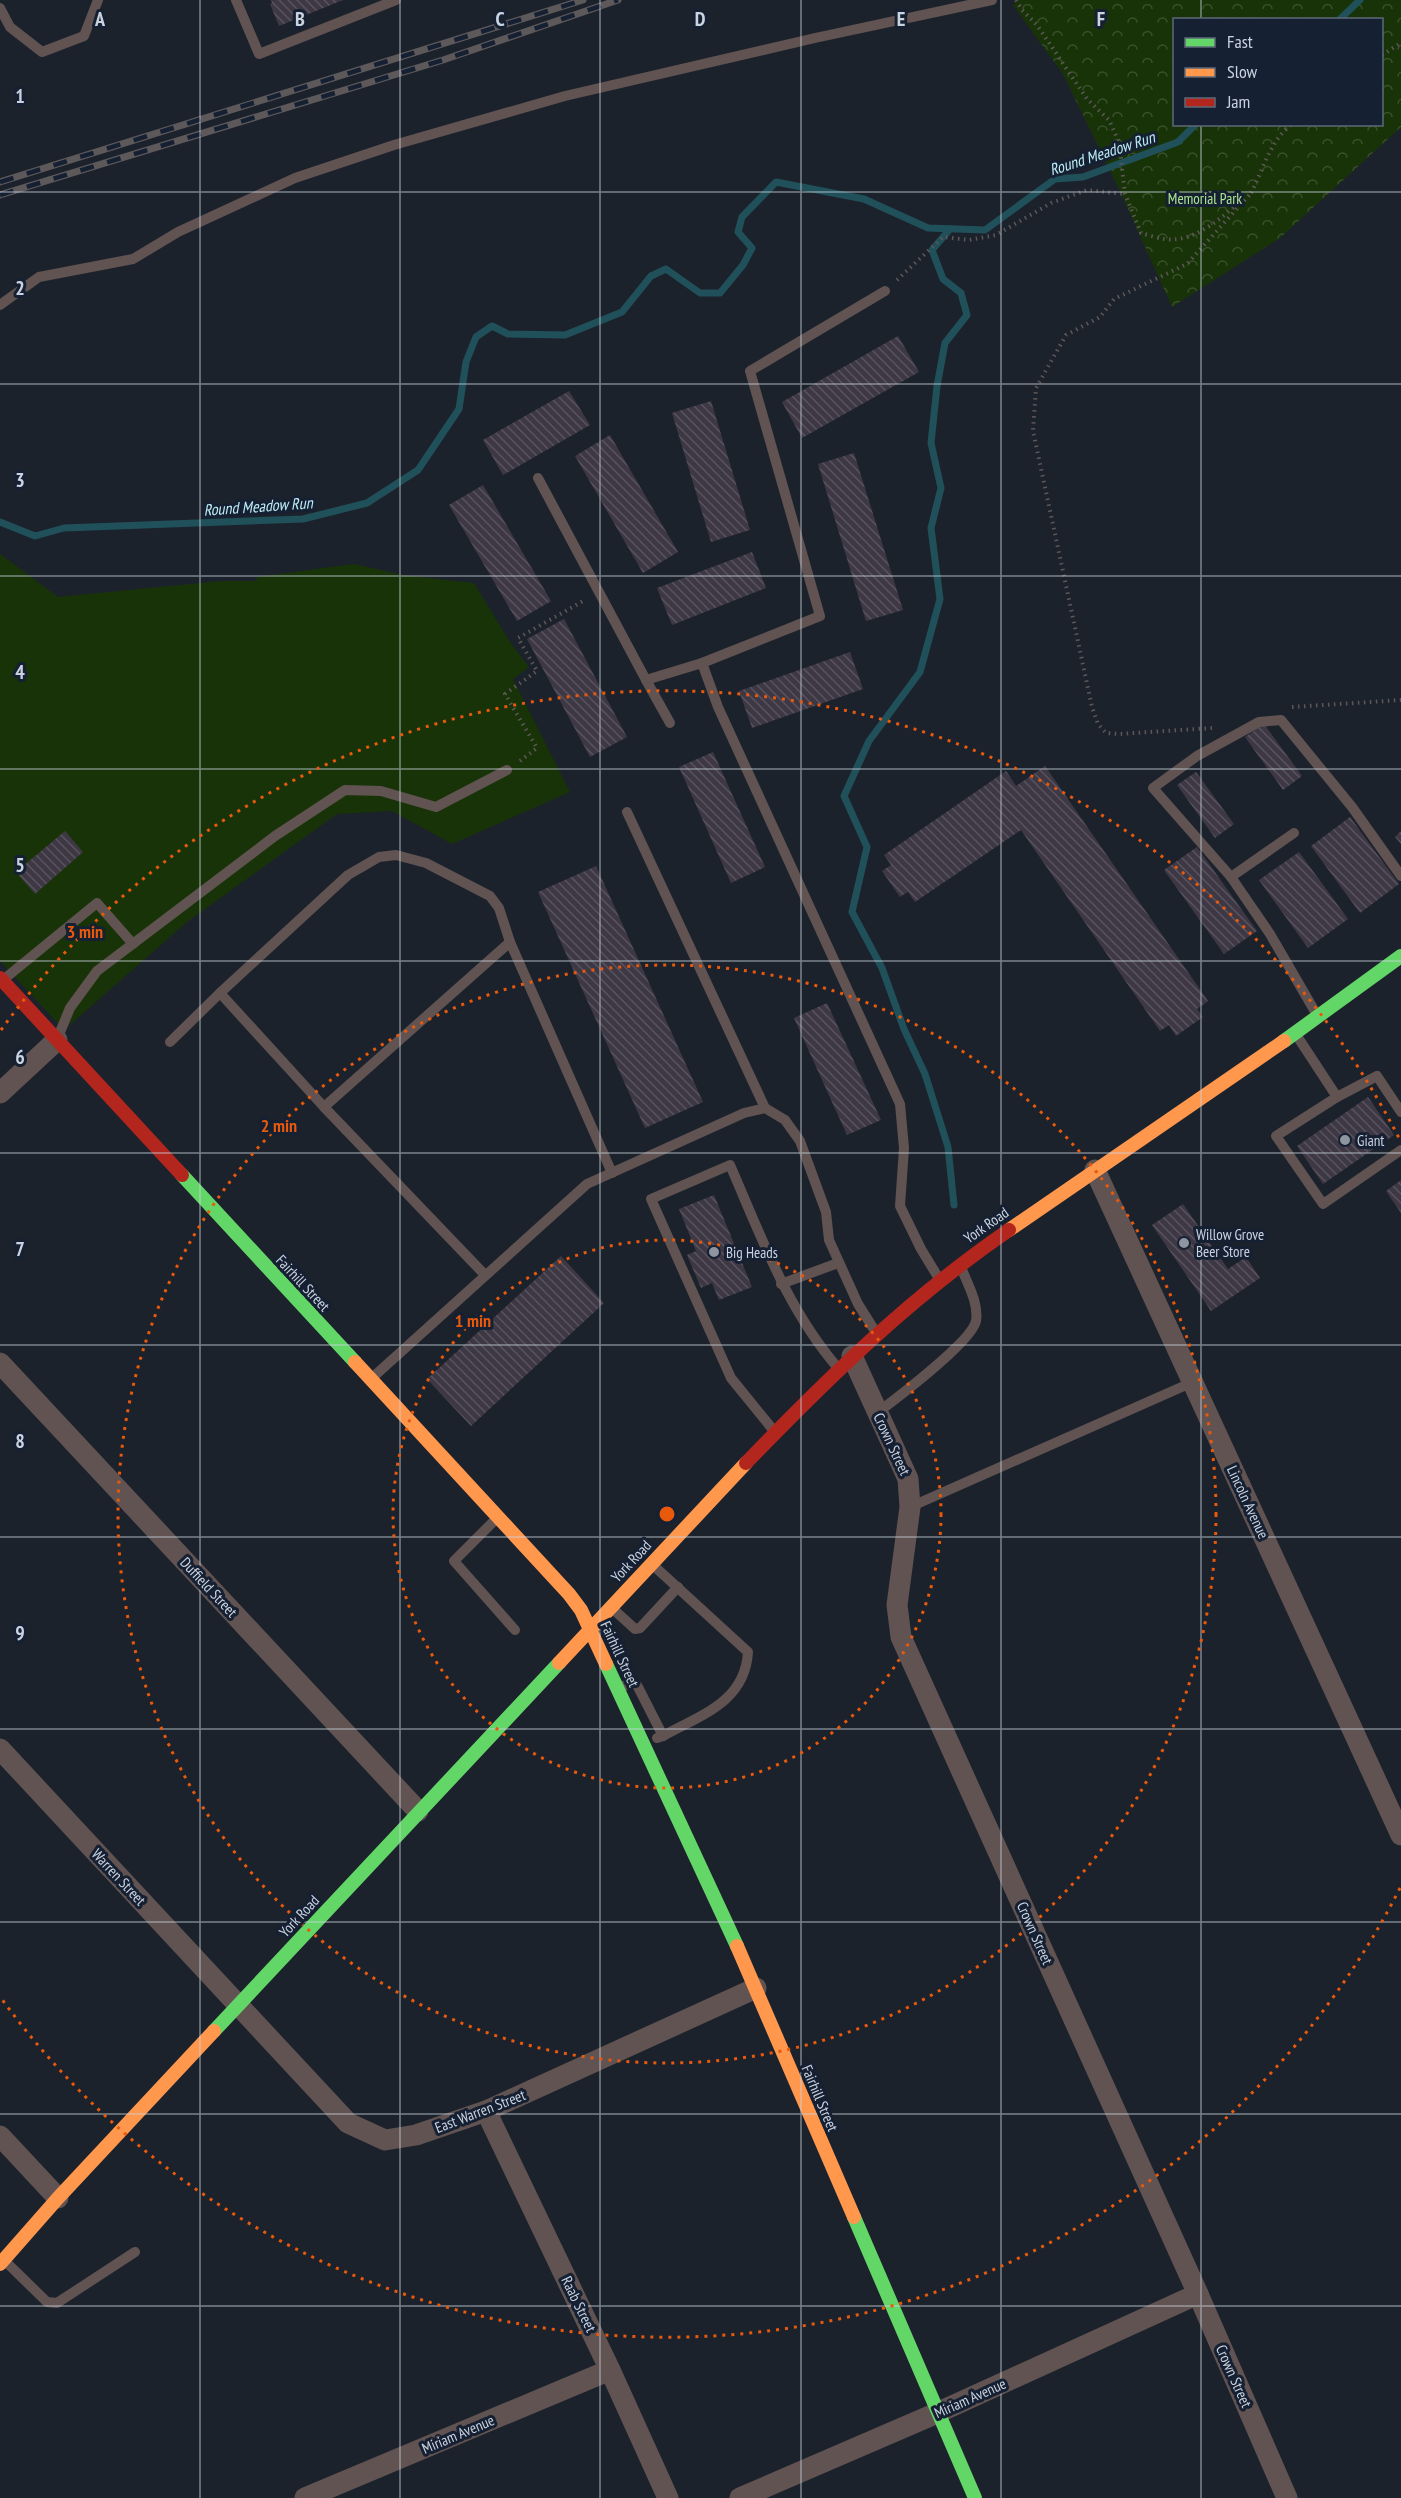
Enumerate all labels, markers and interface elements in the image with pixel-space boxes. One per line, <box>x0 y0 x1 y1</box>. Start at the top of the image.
text: A <box>94 6 106 32</box>
text: B <box>295 6 305 32</box>
text: C <box>495 6 505 32</box>
text: D <box>695 6 706 32</box>
text: E <box>897 6 905 32</box>
text: F <box>1097 6 1105 32</box>
legend <box>1173 18 1383 126</box>
text: Fast <box>1227 30 1253 53</box>
text: Slow <box>1227 60 1258 83</box>
text: 1 <box>15 83 25 109</box>
text: Jam <box>1226 90 1250 113</box>
water label: Round Meadow Run <box>1047 126 1158 179</box>
park label: Memorial Park <box>1168 189 1242 208</box>
text: 2 <box>15 275 25 301</box>
text: 3 <box>15 467 25 493</box>
water label: Round Meadow Run <box>203 492 314 520</box>
text: 4 <box>15 659 25 685</box>
text: 5 <box>15 852 25 878</box>
text: 3 min <box>67 920 103 943</box>
text: 6 <box>15 1044 25 1070</box>
text: 2 min <box>261 1114 297 1137</box>
place label: Giant <box>1357 1131 1384 1150</box>
marker: Giant <box>1338 1133 1352 1147</box>
street label: York Road <box>960 1203 1012 1247</box>
place label: Willow Grove Beer Store <box>1196 1225 1264 1261</box>
text: 7 <box>15 1236 25 1262</box>
marker: Willow Grove Beer Store <box>1177 1236 1191 1250</box>
place label: Big Heads <box>726 1243 778 1262</box>
marker: Big Heads <box>707 1245 721 1259</box>
street label: Fairhill Street <box>272 1251 334 1315</box>
text: 1 min <box>455 1309 491 1332</box>
street label: Crown Street <box>869 1410 915 1478</box>
text: 8 <box>15 1428 25 1454</box>
street label: Lincoln Avenue <box>1223 1462 1273 1542</box>
centre of rings <box>657 1504 677 1524</box>
street label: York Road <box>607 1536 655 1586</box>
street label: Duffield Street <box>176 1553 242 1621</box>
street label: Fairhill Street <box>596 1618 644 1690</box>
text: 9 <box>15 1620 25 1646</box>
street label: Warren Street <box>88 1845 150 1909</box>
street label: York Road <box>275 1891 323 1941</box>
street label: Crown Street <box>1013 1899 1057 1967</box>
street label: Fairhill Street <box>797 2062 843 2134</box>
street label: East Warren Street <box>432 2085 528 2137</box>
street label: Raab Street <box>557 2273 601 2335</box>
street label: Crown Street <box>1212 2342 1256 2410</box>
street label: Miriam Avenue <box>931 2374 1009 2422</box>
street label: Miriam Avenue <box>419 2410 497 2458</box>

